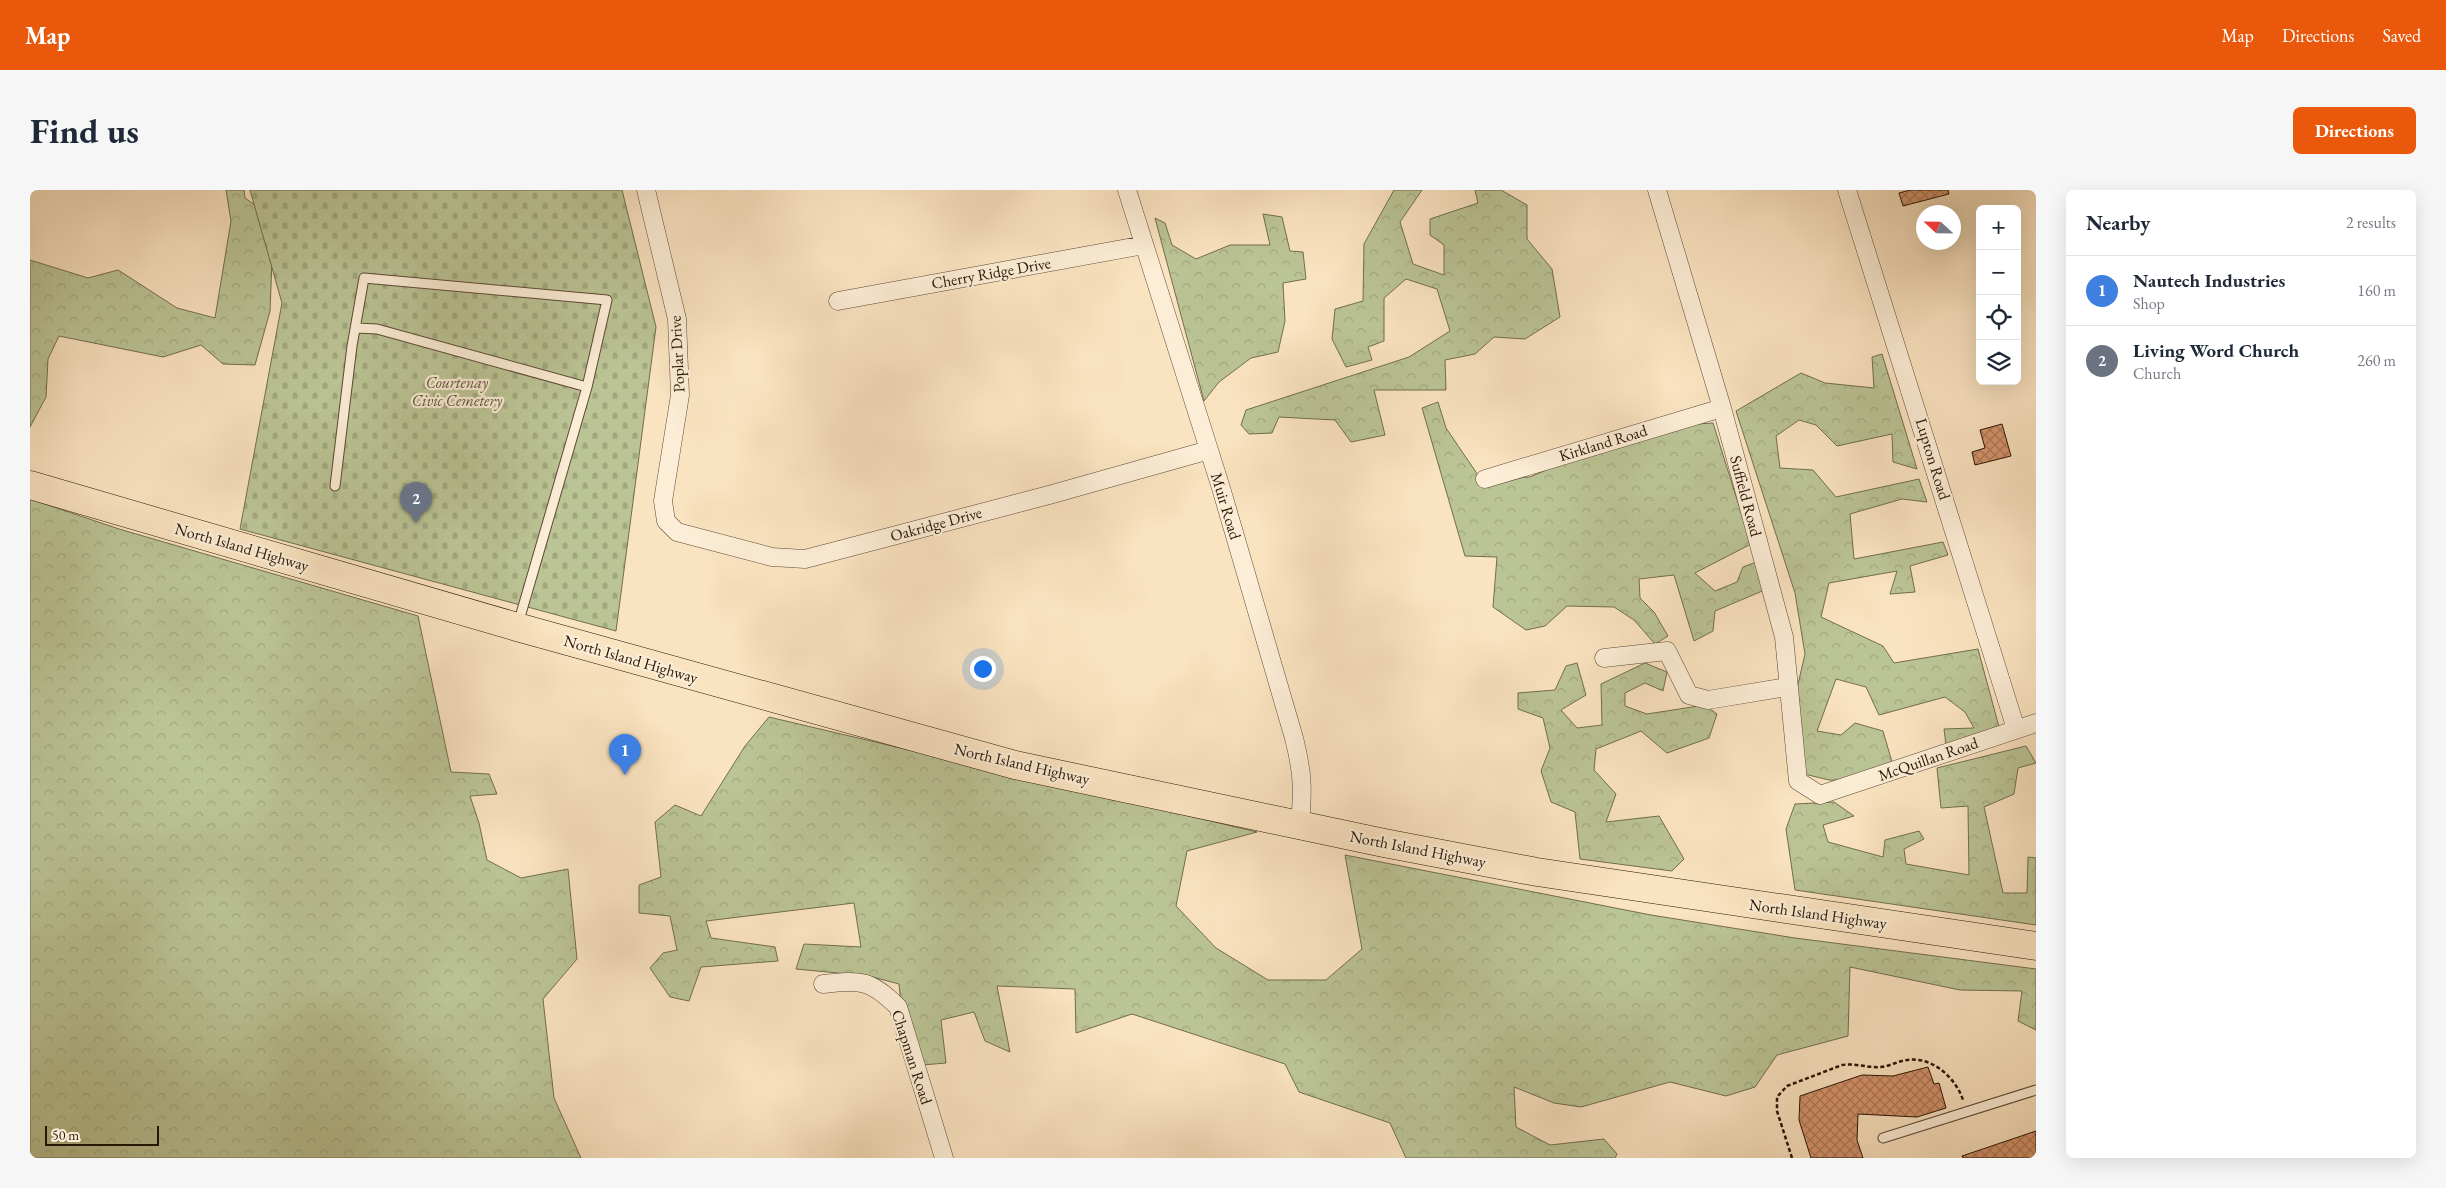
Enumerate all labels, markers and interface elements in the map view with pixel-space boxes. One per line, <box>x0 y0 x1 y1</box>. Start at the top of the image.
text: Map <box>25 20 70 51</box>
text: Map <box>2222 24 2254 47</box>
text: Directions <box>2282 24 2354 47</box>
text: Saved <box>2382 24 2421 47</box>
button: Directions <box>2293 107 2416 154</box>
text: Find us <box>30 108 139 153</box>
north arrow <box>1916 205 1961 250</box>
map controls <box>1976 205 2021 385</box>
button: + <box>1976 205 2021 250</box>
text: Nearby <box>2086 209 2150 236</box>
text: 2 results <box>2346 212 2396 233</box>
button: − <box>1976 250 2021 295</box>
street label: Cherry Ridge Drive <box>930 252 1052 294</box>
text: Nautech Industries <box>2133 268 2285 293</box>
text: 1 <box>2098 280 2106 301</box>
text: 160 m <box>2357 280 2396 301</box>
text: Shop <box>2133 293 2165 314</box>
button: locate <box>1976 295 2021 340</box>
street label: Poplar Drive <box>665 315 689 393</box>
text: Living Word Church <box>2133 338 2299 363</box>
button: layers <box>1976 340 2021 385</box>
text: 2 <box>2098 350 2106 371</box>
text: 260 m <box>2357 350 2396 371</box>
text: Church <box>2133 363 2181 384</box>
park label: Courtenay Civic Cemetery <box>412 372 503 411</box>
street label: Lupton Road <box>1911 416 1956 503</box>
street label: Kirkland Road <box>1556 419 1651 466</box>
street label: Suffield Road <box>1725 453 1767 540</box>
street label: Muir Road <box>1206 470 1246 543</box>
pin: 2 <box>400 482 432 523</box>
street label: Oakridge Drive <box>888 502 984 546</box>
street label: North Island Highway <box>172 518 312 576</box>
street label: North Island Highway <box>561 630 701 688</box>
your location <box>970 656 996 682</box>
street label: McQuillan Road <box>1875 732 1982 786</box>
pin: 1 <box>609 734 641 775</box>
street label: North Island Highway <box>952 738 1093 790</box>
street label: North Island Highway <box>1348 825 1489 873</box>
street label: North Island Highway <box>1748 894 1889 934</box>
street label: Chapman Road <box>887 1007 937 1108</box>
scale bar <box>45 1123 159 1146</box>
text: 50 m <box>52 1126 79 1144</box>

